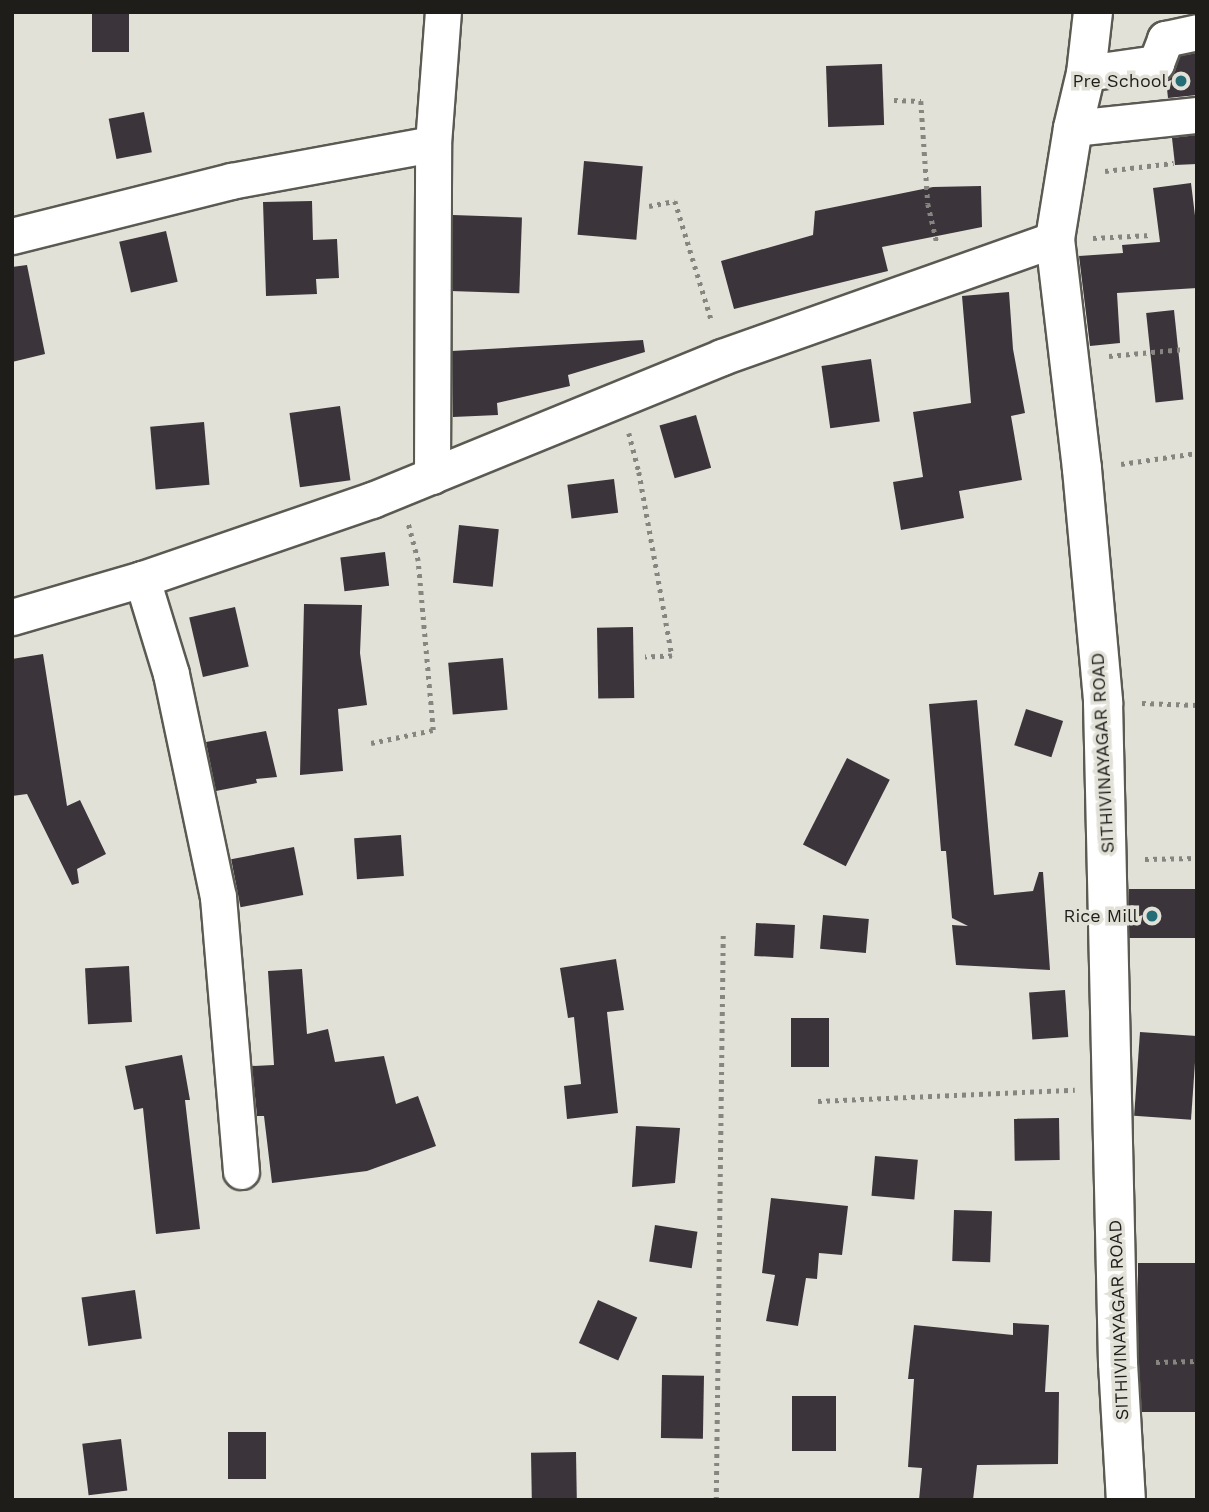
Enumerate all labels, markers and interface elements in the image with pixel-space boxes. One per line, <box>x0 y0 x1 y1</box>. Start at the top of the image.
place label: Pre School <box>1073 70 1167 92</box>
marker: Pre School <box>1173 73 1189 89</box>
street label: SITHIVINAYAGAR ROAD <box>1087 652 1119 854</box>
place label: Rice Mill <box>1064 905 1138 927</box>
marker: Rice Mill <box>1144 908 1160 924</box>
street label: SITHIVINAYAGAR ROAD <box>1105 1219 1133 1421</box>

